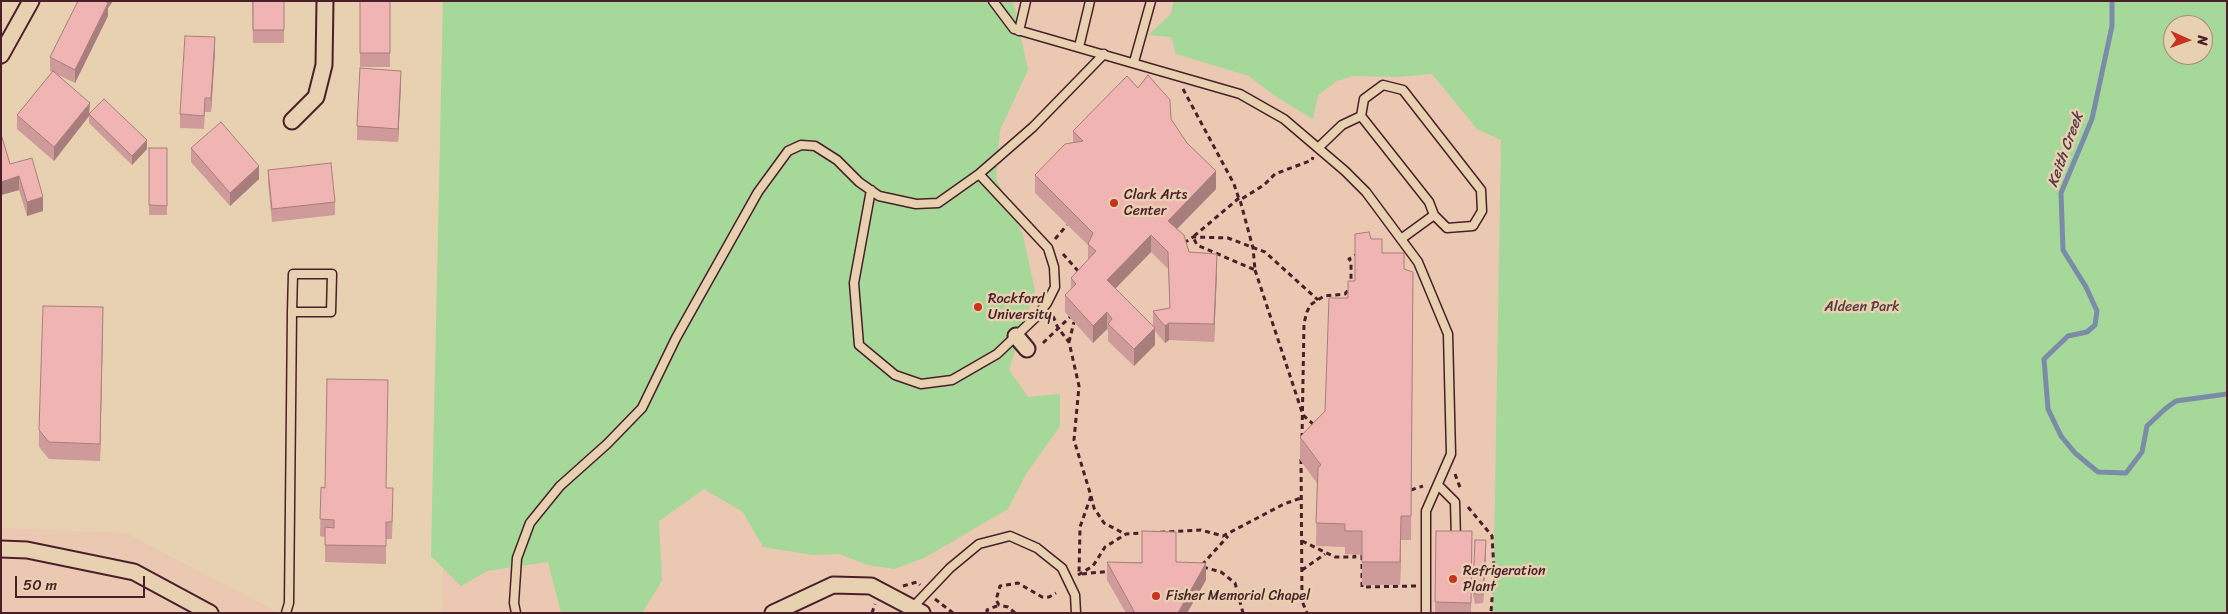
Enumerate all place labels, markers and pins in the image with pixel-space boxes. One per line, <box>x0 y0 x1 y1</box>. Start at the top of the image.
place label: Clark Arts Center <box>1124 187 1187 220</box>
marker: Clark Arts Center <box>1108 197 1120 209</box>
place label: Rockford University <box>988 291 1052 324</box>
marker: Rockford University <box>972 301 984 313</box>
place label: Refrigeration Plant <box>1463 563 1546 596</box>
marker: Refrigeration Plant <box>1447 573 1459 585</box>
place label: Fisher Memorial Chapel <box>1166 588 1310 604</box>
marker: Fisher Memorial Chapel <box>1150 590 1162 602</box>

